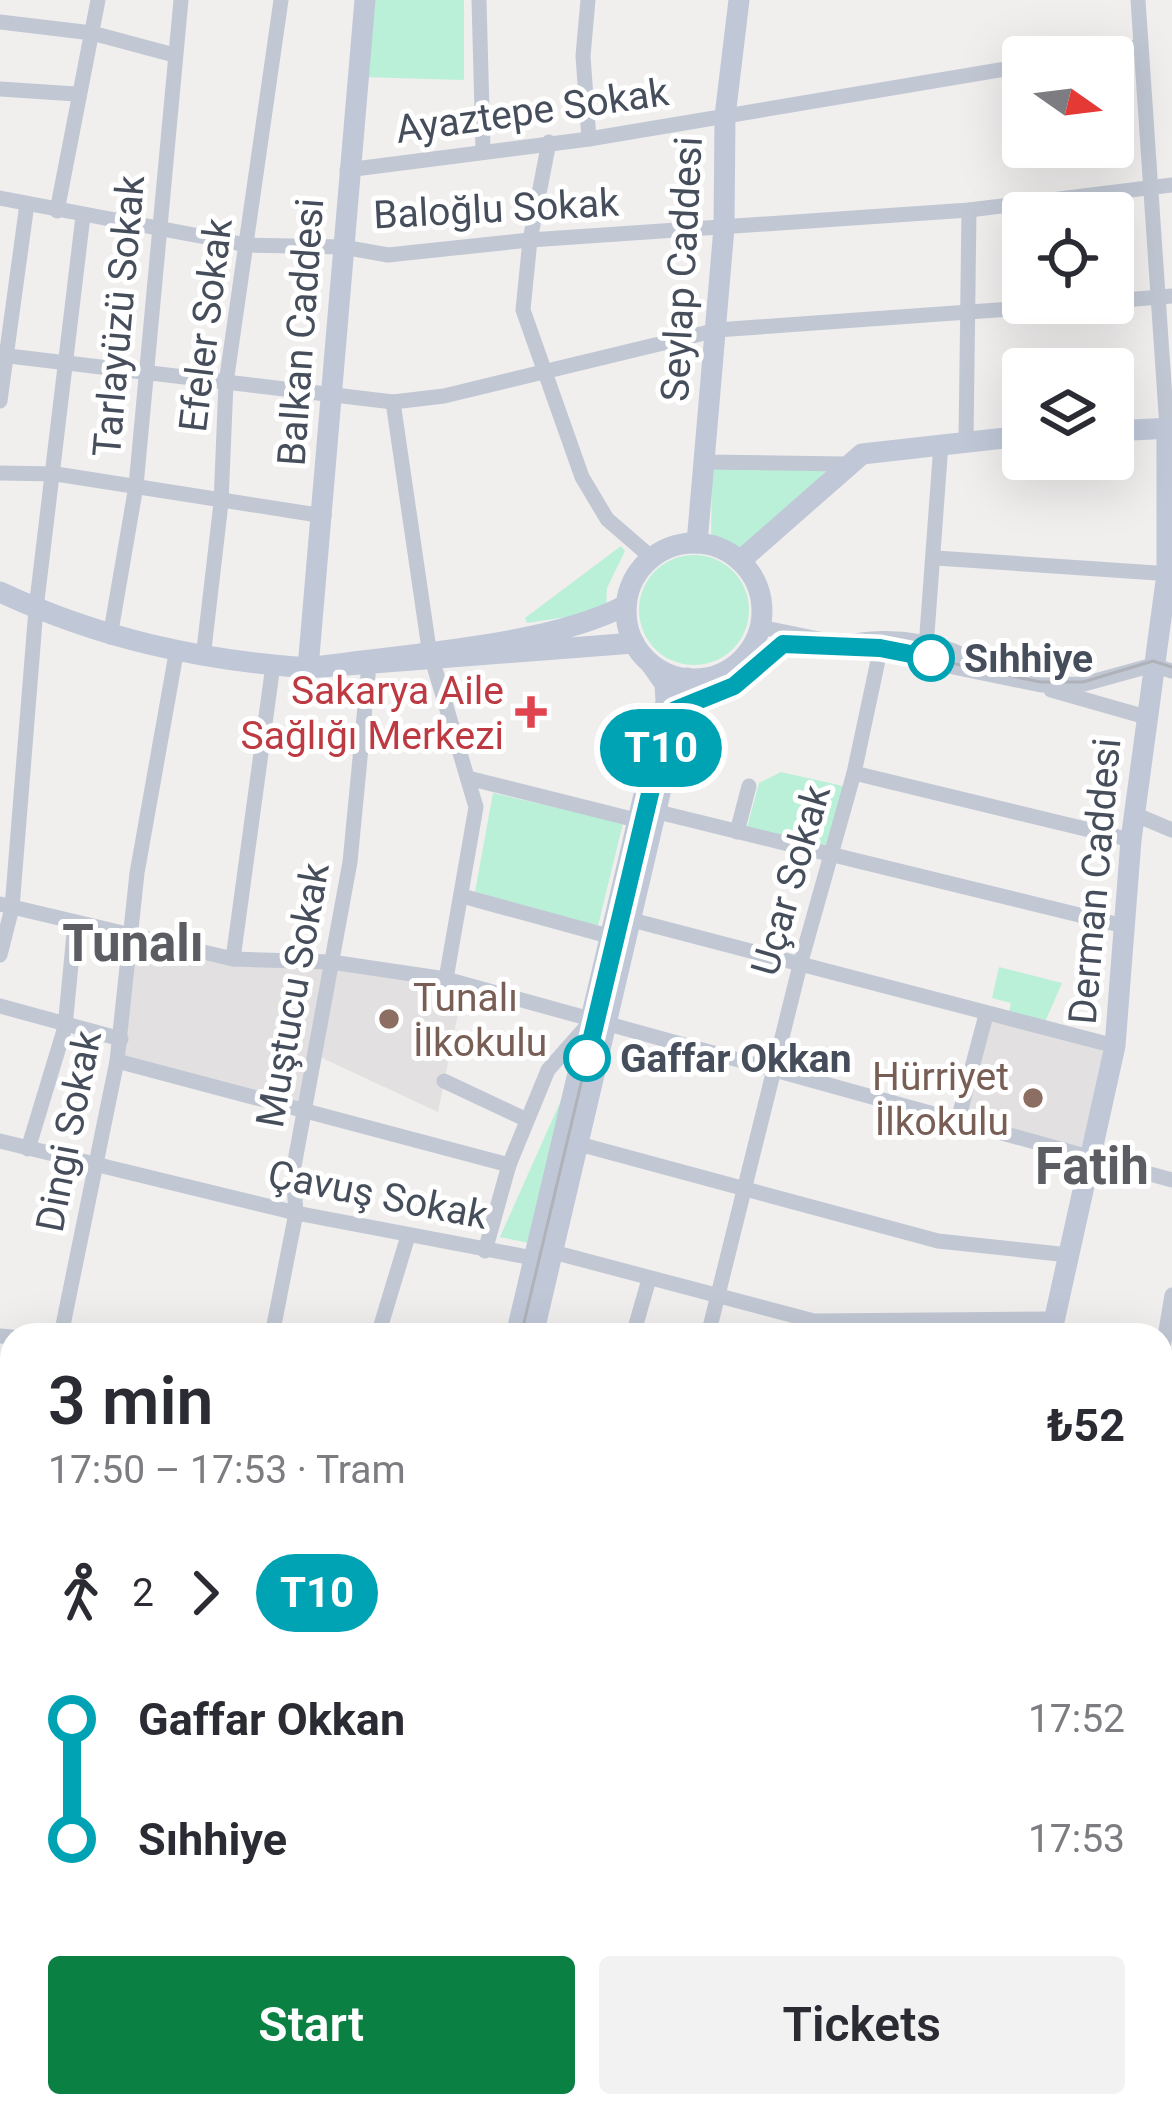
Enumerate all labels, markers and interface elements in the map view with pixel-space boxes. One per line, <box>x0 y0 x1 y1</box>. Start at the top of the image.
north arrow <box>1002 36 1134 168</box>
map controls <box>1002 36 1134 480</box>
street label: Ayaztepe Sokak <box>393 69 672 153</box>
street label: Seylap Caddesi <box>652 135 712 403</box>
street label: Tarlayüzü Sokak <box>84 173 154 459</box>
street label: Baloğlu Sokak <box>372 180 620 238</box>
button: locate <box>1002 192 1134 324</box>
street label: Balkan Caddesi <box>269 197 333 467</box>
street label: Efeler Sokak <box>170 215 242 435</box>
button: layers <box>1002 348 1134 480</box>
marker: Sıhhiye <box>909 636 953 680</box>
place label: Sıhhiye <box>964 636 1093 682</box>
place label: Sakarya Aile Sağlığı Merkezi <box>241 668 504 759</box>
marker: Sakarya Aile Sağlığı Merkezi <box>515 696 547 728</box>
line badge: T10 <box>592 709 730 787</box>
text: T10 <box>624 723 698 772</box>
street label: Derman Caddesi <box>1060 736 1130 1026</box>
street label: Uçar Sokak <box>742 780 840 981</box>
street label: Muştucu Sokak <box>247 859 339 1131</box>
district label: Tunalı <box>62 914 204 973</box>
place label: Tunalı İlkokulu <box>413 975 547 1066</box>
marker: Tunalı İlkokulu <box>376 1006 402 1032</box>
street label: Dingi Sokak <box>27 1027 111 1236</box>
marker: Gaffar Okkan <box>565 1036 609 1080</box>
place label: Gaffar Okkan <box>620 1036 852 1082</box>
place label: Hürriyet İlkokulu <box>872 1054 1009 1145</box>
marker: Hürriyet İlkokulu <box>1020 1085 1046 1111</box>
district label: Fatih <box>1035 1137 1149 1196</box>
street label: Çavuş Sokak <box>264 1151 492 1239</box>
text: 3 min <box>48 1363 213 1440</box>
text: ₺52 <box>1047 1399 1125 1452</box>
text: 17:50 – 17:53 · Tram <box>48 1447 406 1493</box>
icon: walk <box>48 1560 114 1626</box>
icon: forward <box>172 1560 238 1626</box>
text: T10 <box>280 1568 354 1617</box>
text: 2 <box>132 1570 154 1616</box>
text: Gaffar Okkan <box>138 1693 405 1746</box>
text: 17:52 <box>1028 1696 1125 1742</box>
text: Sıhhiye <box>138 1813 287 1866</box>
text: 17:53 <box>1028 1816 1125 1862</box>
button: Start <box>48 1956 575 2094</box>
button: Tickets <box>599 1956 1125 2094</box>

